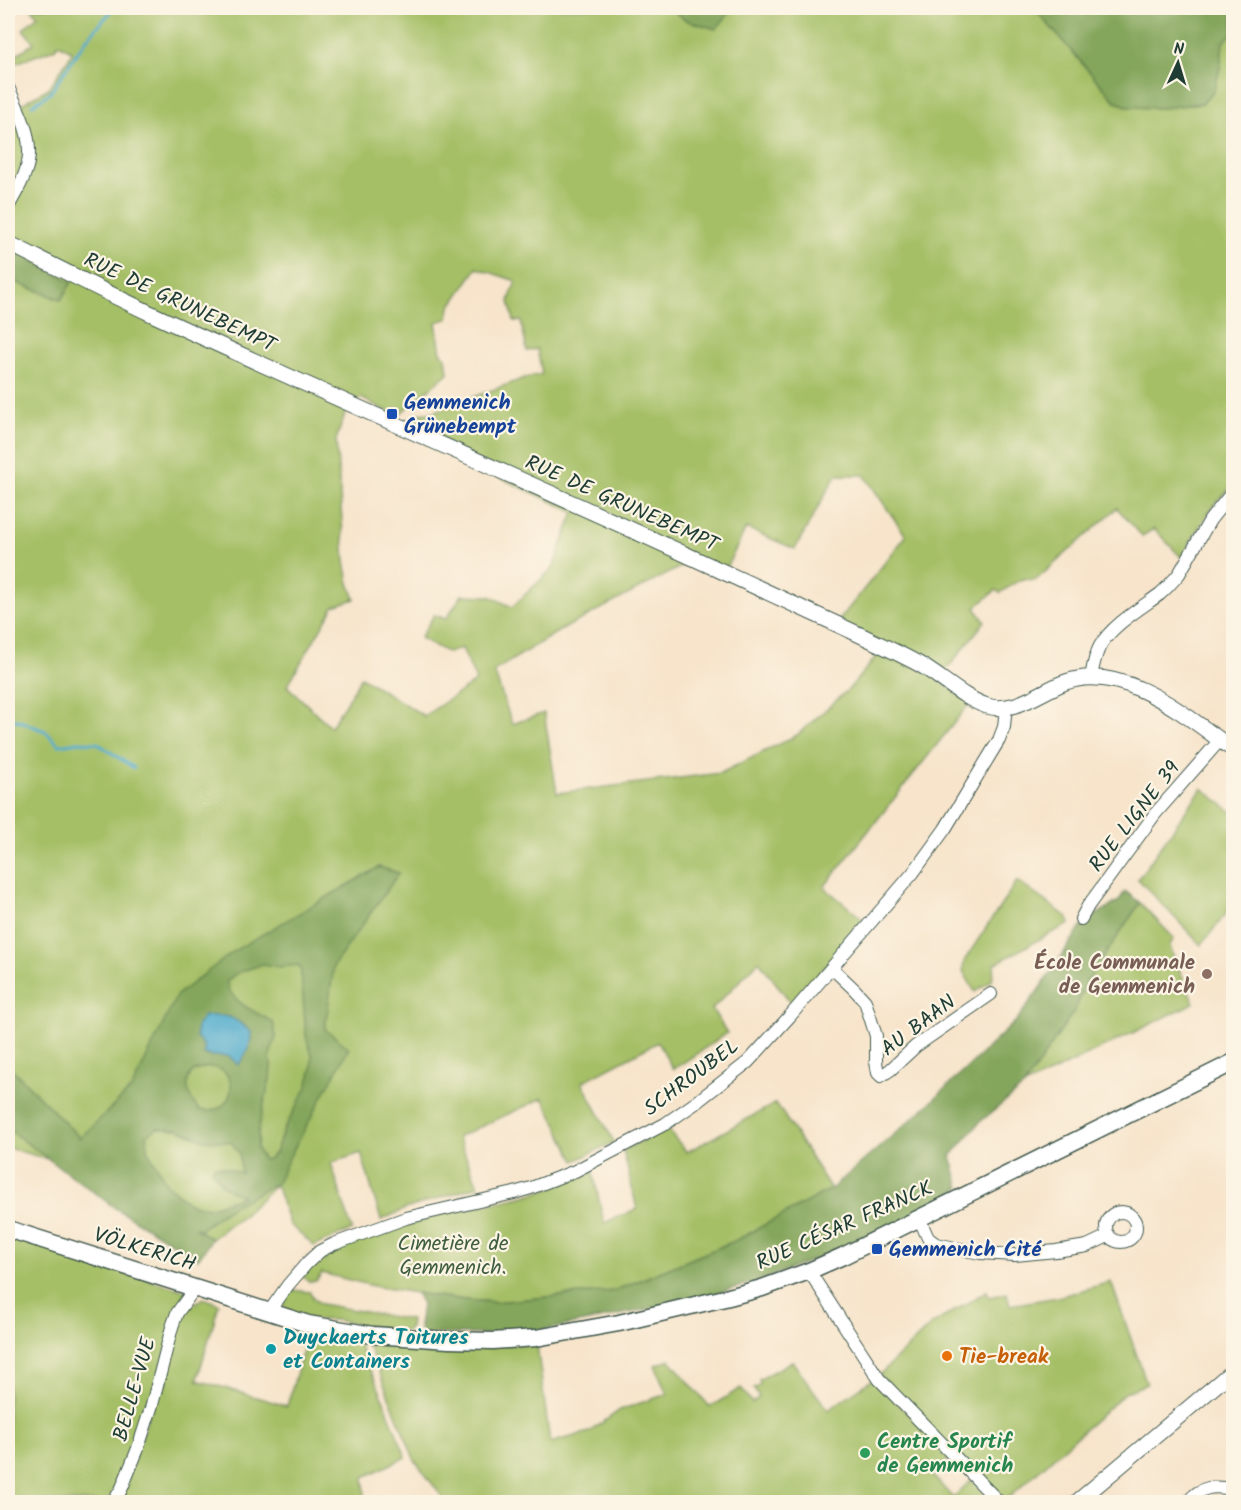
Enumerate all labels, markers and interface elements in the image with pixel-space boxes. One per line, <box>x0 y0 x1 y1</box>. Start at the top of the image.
north arrow <box>1148 33 1208 93</box>
text: N <box>1173 37 1185 62</box>
street label: RUE DE GRUNEBEMPT <box>78 244 283 363</box>
place label: Gemmenich Grünebempt <box>404 387 517 444</box>
marker: Gemmenich Grünebempt <box>385 407 399 421</box>
street label: RUE DE GRUNEBEMPT <box>519 447 725 563</box>
street label: RUE LIGNE 39 <box>1081 754 1189 880</box>
place label: École Communale de Gemmenich <box>1034 947 1195 1004</box>
marker: École Communale de Gemmenich <box>1200 967 1214 981</box>
street label: AU BAAN <box>874 987 964 1066</box>
street label: SCHROUBEL <box>637 1031 747 1125</box>
street label: RUE CÉSAR FRANCK <box>751 1172 939 1280</box>
street label: VÖLKERICH <box>89 1219 200 1282</box>
park label: Cimetière de Gemmenich. <box>398 1228 509 1285</box>
place label: Gemmenich Cité <box>889 1234 1043 1267</box>
marker: Gemmenich Cité <box>870 1242 884 1256</box>
place label: Duyckaerts Toitures et Containers <box>283 1322 469 1379</box>
street label: BELLE-VUE <box>105 1333 166 1445</box>
place label: Tie-break <box>959 1341 1049 1374</box>
marker: Duyckaerts Toitures et Containers <box>264 1342 278 1356</box>
marker: Tie-break <box>940 1349 954 1363</box>
place label: Centre Sportif de Gemmenich <box>877 1426 1013 1483</box>
marker: Centre Sportif de Gemmenich <box>858 1446 872 1460</box>

